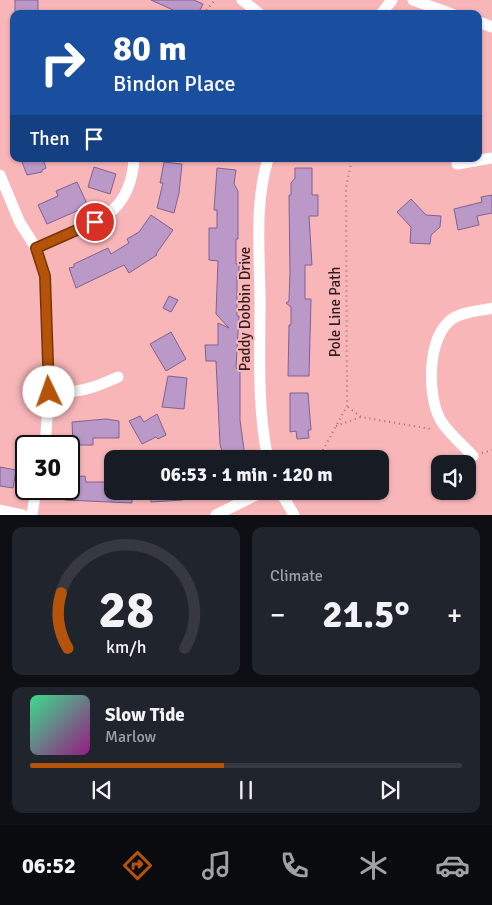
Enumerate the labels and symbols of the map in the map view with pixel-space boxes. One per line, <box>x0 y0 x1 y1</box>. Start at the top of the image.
pin <box>74 201 116 243</box>
street label: Paddy Dobbin Drive <box>236 247 254 371</box>
street label: Pole Line Path <box>326 267 344 357</box>
position arrow <box>22 365 74 417</box>
speed limit sign: 30 <box>15 435 80 500</box>

